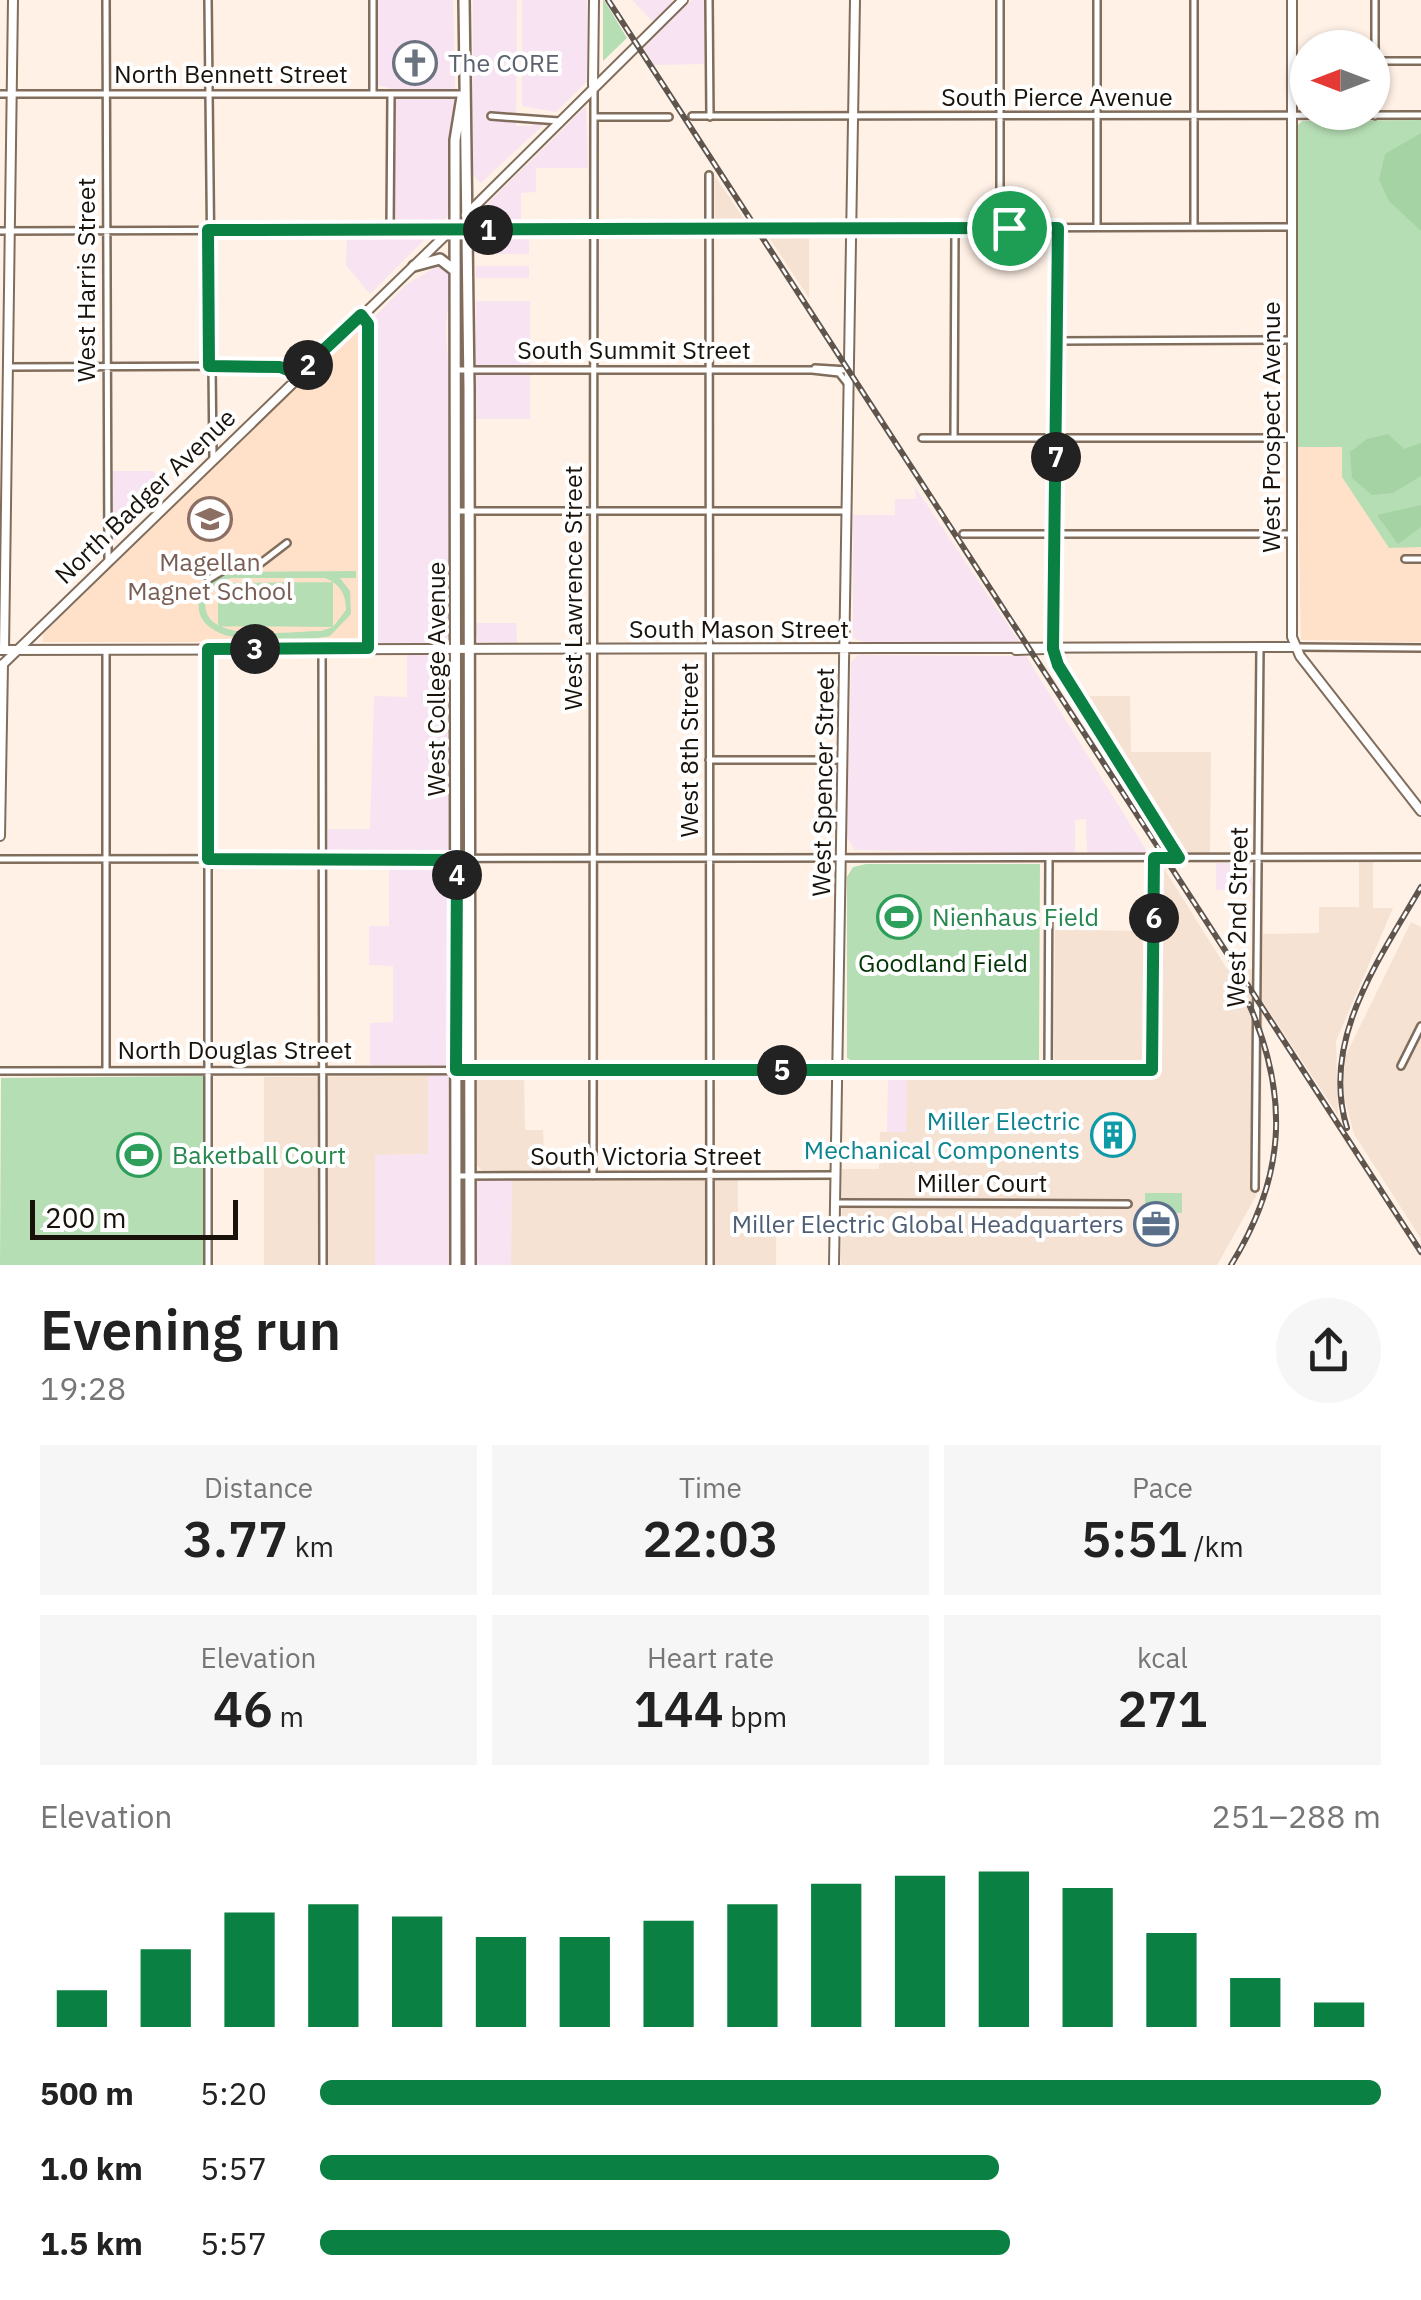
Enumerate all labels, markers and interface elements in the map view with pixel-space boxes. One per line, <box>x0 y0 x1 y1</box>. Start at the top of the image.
north arrow <box>1290 30 1390 130</box>
map controls <box>1290 30 1390 130</box>
church icon: The CORE <box>392 40 438 86</box>
place label: The CORE <box>448 46 560 79</box>
street label: North Bennett Street <box>114 57 348 90</box>
street label: South Pierce Avenue <box>941 80 1173 113</box>
street label: West Harris Street <box>69 178 102 382</box>
pin <box>967 186 1052 271</box>
icon: arrive <box>982 201 1037 256</box>
pin: 1 <box>463 205 513 255</box>
text: 1 <box>480 211 496 248</box>
street label: West Prospect Avenue <box>1254 301 1287 553</box>
street label: South Summit Street <box>517 333 751 366</box>
pin: 2 <box>283 340 333 390</box>
text: 2 <box>300 346 316 383</box>
street label: North Badger Avenue <box>47 401 242 591</box>
pin: 7 <box>1031 432 1081 482</box>
text: 7 <box>1048 438 1064 475</box>
street label: West Lawrence Street <box>556 466 589 710</box>
school or university icon: Magellan Magnet School <box>187 496 233 542</box>
place label: Magellan Magnet School <box>127 545 293 607</box>
street label: West College Avenue <box>419 561 452 797</box>
street label: South Mason Street <box>629 612 849 645</box>
pin: 3 <box>230 624 280 674</box>
text: 3 <box>247 630 263 667</box>
street label: West 8th Street <box>672 663 705 837</box>
street label: West Spencer Street <box>804 667 841 897</box>
street label: West 2nd Street <box>1218 826 1255 1008</box>
pin: 4 <box>432 850 482 900</box>
text: 4 <box>449 856 465 893</box>
pin: 6 <box>1129 893 1179 943</box>
sports icon: Nienhaus Field <box>876 894 922 940</box>
text: 6 <box>1146 899 1162 936</box>
place label: Nienhaus Field <box>932 900 1099 933</box>
park label: Goodland Field <box>858 946 1028 979</box>
street label: North Douglas Street <box>118 1033 352 1066</box>
pin: 5 <box>757 1045 807 1095</box>
text: 5 <box>774 1051 790 1088</box>
place label: Miller Electric Mechanical Components <box>804 1104 1080 1166</box>
building icon: Miller Electric Mechanical Components <box>1090 1112 1136 1158</box>
sports icon: Baketball Court <box>116 1132 162 1178</box>
place label: Baketball Court <box>172 1138 346 1171</box>
street label: South Victoria Street <box>530 1139 762 1172</box>
street label: Miller Court <box>917 1166 1047 1199</box>
scale bar <box>30 1195 238 1240</box>
text: 200 m <box>45 1199 126 1236</box>
office icon: Miller Electric Global Headquarters <box>1133 1201 1179 1247</box>
place label: Miller Electric Global Headquarters <box>732 1207 1124 1240</box>
text: Evening run <box>40 1294 341 1365</box>
button: share <box>1276 1298 1381 1403</box>
text: 19:28 <box>40 1367 126 1409</box>
text: Distance <box>204 1469 313 1506</box>
text: Time <box>679 1469 742 1506</box>
text: Pace <box>1132 1469 1193 1506</box>
text: 3.77 <box>183 1506 288 1571</box>
text: 22:03 <box>643 1506 778 1571</box>
text: 5:51 <box>1081 1506 1187 1571</box>
text: km <box>288 1528 334 1565</box>
text: /km <box>1187 1528 1244 1565</box>
text: Elevation <box>201 1639 316 1676</box>
text: Heart rate <box>647 1639 774 1676</box>
text: kcal <box>1137 1639 1188 1676</box>
text: 46 <box>213 1676 273 1741</box>
text: 144 <box>634 1676 724 1741</box>
text: 271 <box>1118 1676 1208 1741</box>
text: m <box>273 1698 304 1735</box>
text: bpm <box>724 1698 787 1735</box>
text: Elevation <box>40 1795 173 1837</box>
text: 251–288 m <box>1211 1795 1381 1837</box>
text: 500 m <box>40 2072 134 2114</box>
text: 5:20 <box>200 2072 267 2114</box>
text: 1.0 km <box>40 2147 143 2189</box>
text: 5:57 <box>200 2147 267 2189</box>
text: 1.5 km <box>40 2222 143 2264</box>
text: 5:57 <box>200 2222 267 2264</box>

